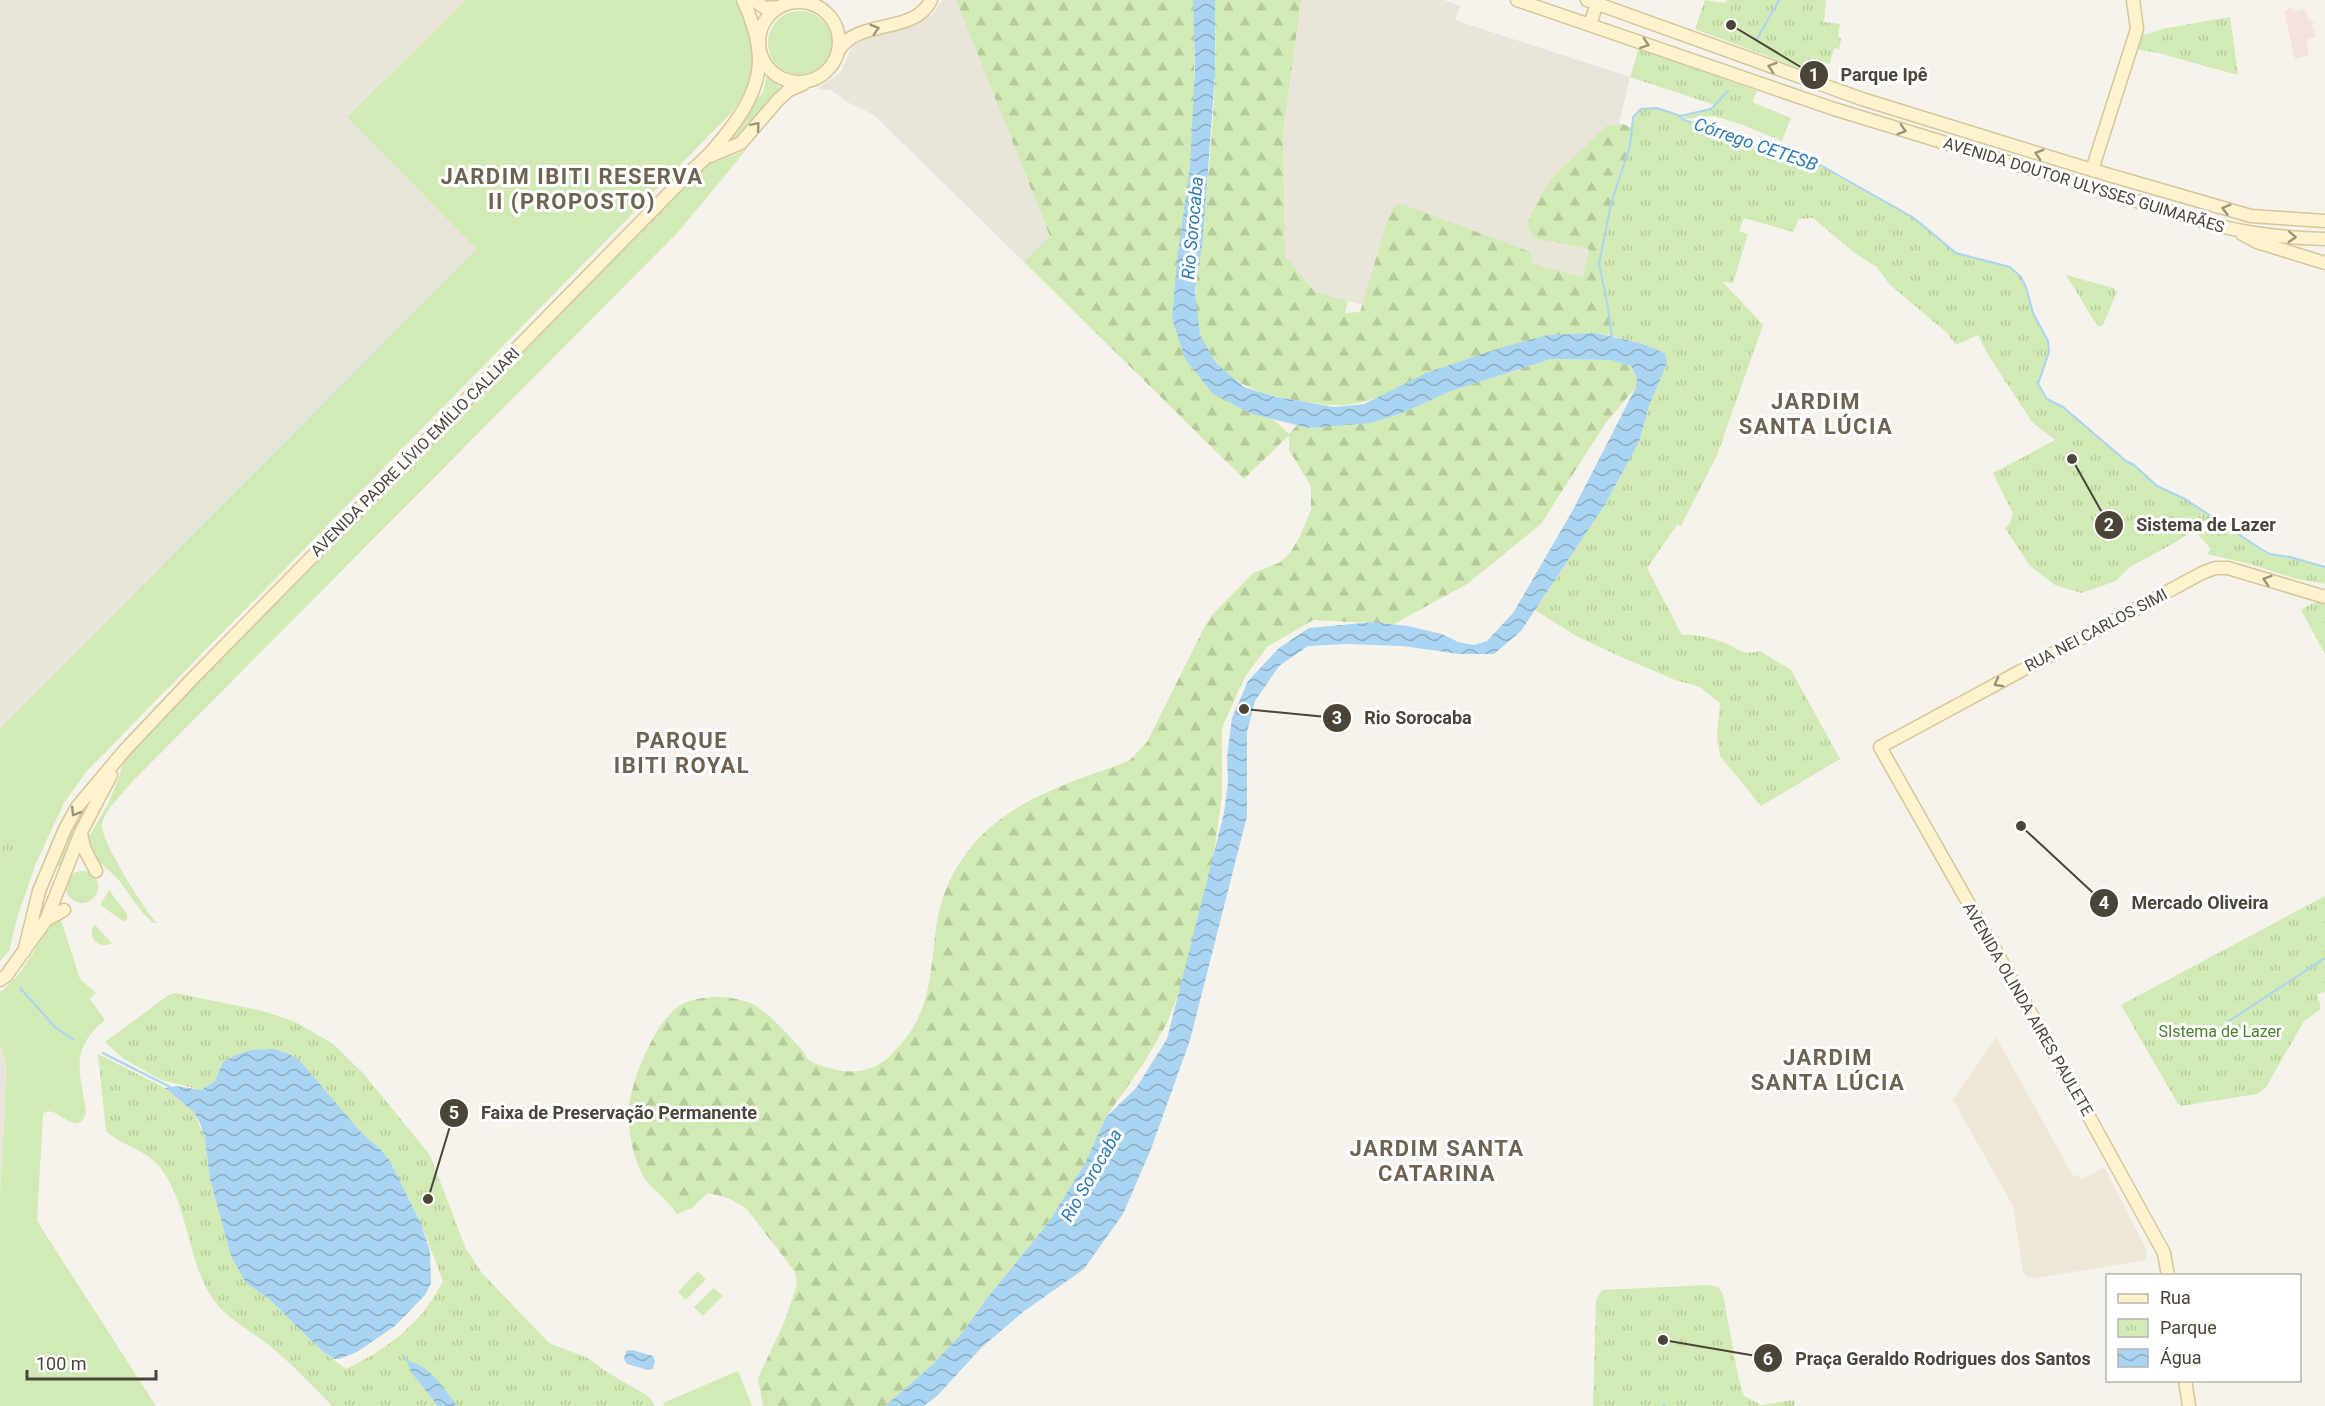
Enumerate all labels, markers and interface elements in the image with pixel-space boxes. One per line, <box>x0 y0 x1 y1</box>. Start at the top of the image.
one-way arrow <box>869 24 880 36</box>
one-way arrow <box>1639 37 1650 49</box>
callout: Parque Ipê <box>1799 57 1940 93</box>
one-way arrow <box>1767 62 1778 74</box>
text: 1 <box>1809 64 1819 85</box>
text: Parque Ipê <box>1840 64 1928 85</box>
water label: Córrego CETESB <box>1691 113 1821 175</box>
one-way arrow <box>749 121 760 132</box>
one-way arrow <box>1896 123 1907 136</box>
street label: AVENIDA DOUTOR ULYSSES GUIMARÃES <box>1941 132 2227 237</box>
one-way arrow <box>2034 149 2045 161</box>
district label: JARDIM IBITI RESERVA II (PROPOSTO) <box>440 164 704 214</box>
water label: Rio Sorocaba <box>1177 176 1207 280</box>
one-way arrow <box>2221 204 2231 217</box>
one-way arrow <box>2288 231 2297 244</box>
street label: AVENIDA PADRE LÍVIO EMÍLIO CALLIARI <box>307 344 523 560</box>
district label: JARDIM SANTA LÚCIA <box>1739 389 1893 439</box>
callout: Sistema de Lazer <box>2094 507 2288 543</box>
text: 2 <box>2104 514 2114 535</box>
text: Sistema de Lazer <box>2136 514 2276 535</box>
one-way arrow <box>2262 575 2273 587</box>
street label: RUA NEI CARLOS SIMI <box>2021 584 2171 676</box>
one-way arrow <box>1993 676 2004 687</box>
callout: Rio Sorocaba <box>1322 700 1483 736</box>
text: 3 <box>1332 707 1342 728</box>
text: Rio Sorocaba <box>1364 707 1472 728</box>
district label: PARQUE IBITI ROYAL <box>614 728 750 778</box>
one-way arrow <box>70 806 82 816</box>
callout: Mercado Oliveira <box>2089 885 2280 921</box>
text: 4 <box>2099 892 2109 913</box>
text: Mercado Oliveira <box>2131 892 2269 913</box>
street label: AVENIDA OLINDA AIRES PAULETE <box>1959 899 2097 1119</box>
park label: SIstema de Lazer <box>2158 1022 2282 1041</box>
district label: JARDIM SANTA LÚCIA <box>1751 1045 1905 1095</box>
callout: Faixa de Preservação Permanente <box>439 1095 769 1131</box>
text: 5 <box>449 1102 459 1123</box>
text: Faixa de Preservação Permanente <box>481 1102 757 1123</box>
water label: Rio Sorocaba <box>1056 1125 1126 1225</box>
district label: JARDIM SANTA CATARINA <box>1349 1136 1525 1186</box>
legend <box>2106 1274 2301 1382</box>
text: Rua <box>2160 1287 2191 1308</box>
text: Parque <box>2160 1317 2217 1338</box>
callout: Praça Geraldo Rodrigues dos Santos <box>1753 1340 2102 1376</box>
scale bar <box>27 1343 156 1381</box>
text: Água <box>2160 1347 2202 1368</box>
text: 6 <box>1763 1348 1773 1369</box>
text: Praça Geraldo Rodrigues dos Santos <box>1795 1348 2091 1369</box>
text: 100 m <box>36 1353 87 1374</box>

